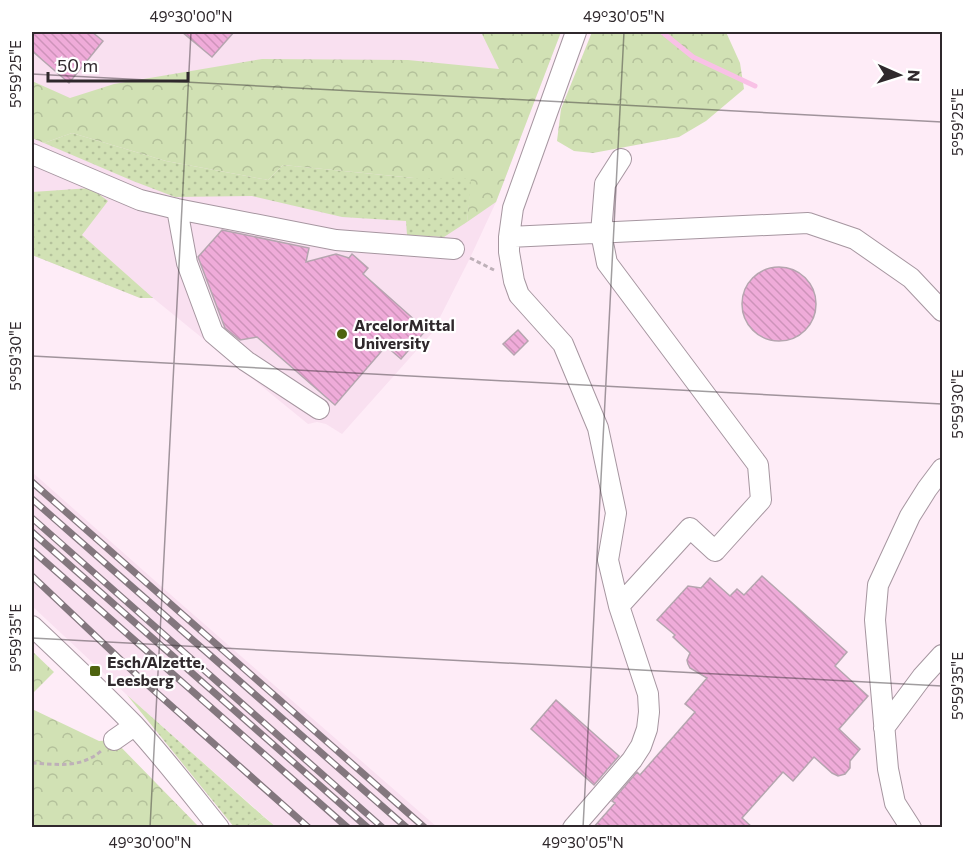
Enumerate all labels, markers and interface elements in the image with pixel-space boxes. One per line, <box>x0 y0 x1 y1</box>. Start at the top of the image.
text: 49°30'00"N <box>150 7 232 25</box>
text: 49°30'05"N <box>583 7 665 25</box>
text: 5°59'25"E <box>6 40 24 108</box>
scale bar <box>48 45 188 83</box>
north arrow <box>869 45 929 105</box>
text: 50 m <box>57 54 98 76</box>
text: N <box>905 69 924 82</box>
text: 5°59'25"E <box>948 88 966 156</box>
place label: ArcelorMittal University <box>354 315 455 352</box>
text: 5°59'30"E <box>6 321 24 391</box>
marker: ArcelorMittal University <box>335 327 349 341</box>
text: 5°59'30"E <box>948 369 966 439</box>
text: 5°59'35"E <box>6 604 24 672</box>
place label: Esch/Alzette, Leesberg <box>107 652 205 689</box>
text: 5°59'35"E <box>948 652 966 720</box>
marker: Esch/Alzette, Leesberg <box>88 664 102 678</box>
text: 49°30'00"N <box>109 833 191 851</box>
text: 49°30'05"N <box>542 833 624 851</box>

